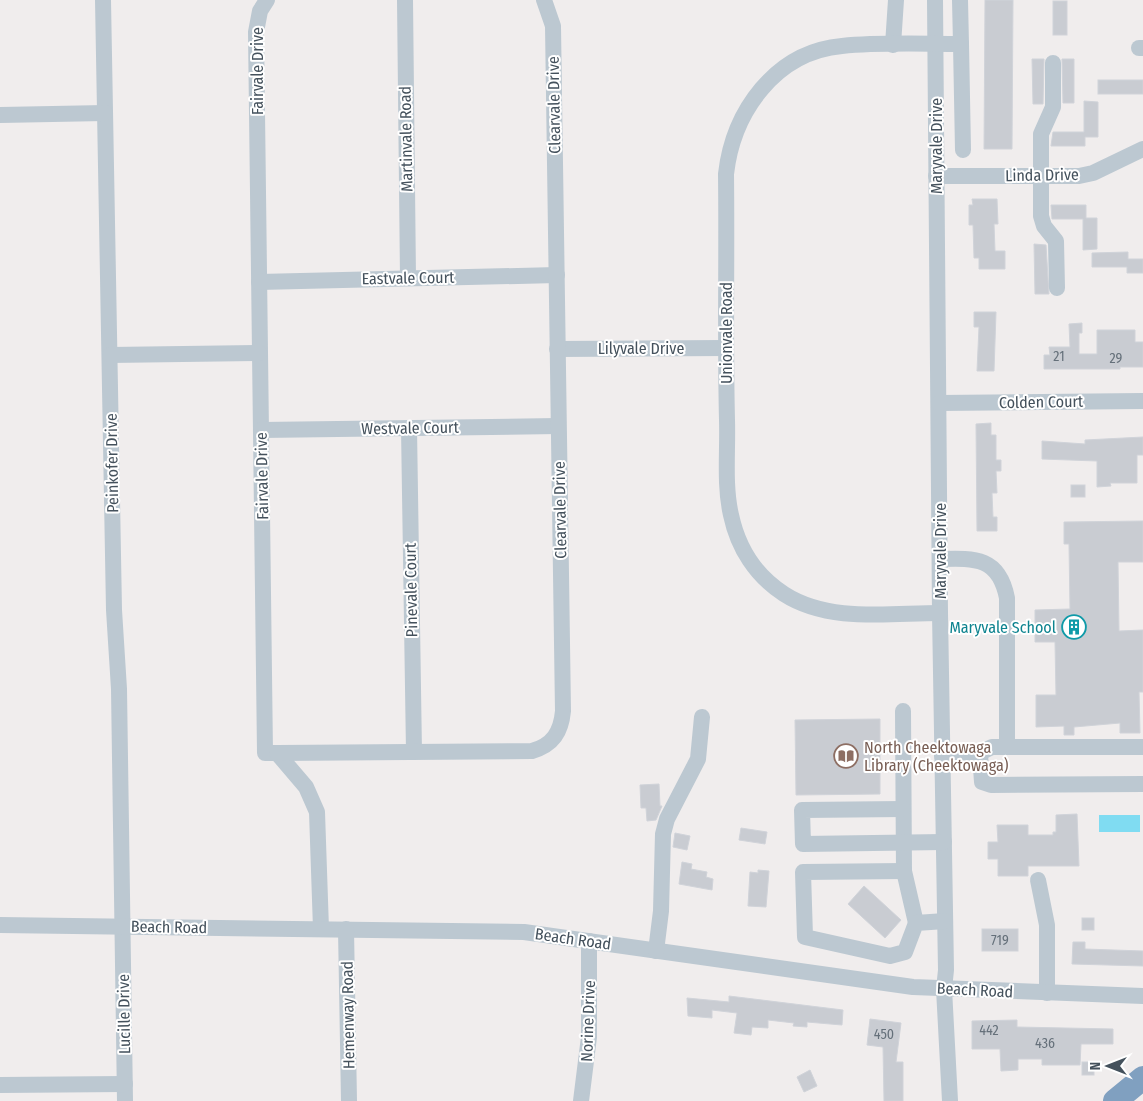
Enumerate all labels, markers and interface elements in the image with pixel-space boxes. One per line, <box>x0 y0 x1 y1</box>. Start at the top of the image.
street label: Fairvale Drive <box>248 27 267 115</box>
street label: Clearvale Drive <box>544 56 564 154</box>
street label: Martinvale Road <box>396 86 416 192</box>
street label: Maryvale Drive <box>927 98 946 194</box>
street label: Linda Drive <box>1005 165 1079 185</box>
street label: Eastvale Court <box>361 268 455 288</box>
street label: Unionvale Road <box>717 282 736 384</box>
street label: Lilyvale Drive <box>598 339 684 358</box>
house number: 21 <box>1053 348 1065 365</box>
house number: 29 <box>1110 350 1123 367</box>
street label: Colden Court <box>999 392 1084 412</box>
street label: Peinkofer Drive <box>102 413 122 513</box>
street label: Westvale Court <box>361 418 460 438</box>
street label: Fairvale Drive <box>252 432 272 520</box>
street label: Clearvale Drive <box>550 461 570 559</box>
street label: Maryvale Drive <box>931 503 950 599</box>
street label: Pinevale Court <box>401 542 421 637</box>
building icon: Maryvale School <box>1061 614 1087 640</box>
place label: Maryvale School <box>949 618 1056 637</box>
place label: North Cheektowaga Library (Cheektowaga) <box>864 738 1009 775</box>
library icon: North Cheektowaga Library (Cheektowaga) <box>833 743 859 769</box>
street label: Beach Road <box>131 917 207 937</box>
street label: Beach Road <box>534 924 612 954</box>
house number: 719 <box>991 932 1009 949</box>
street label: Hemenway Road <box>338 961 358 1069</box>
street label: Lucille Drive <box>114 974 134 1054</box>
street label: Beach Road <box>936 979 1014 1001</box>
street label: Norine Drive <box>577 980 599 1062</box>
house number: 442 <box>979 1022 999 1039</box>
house number: 450 <box>874 1026 894 1043</box>
house number: 436 <box>1035 1035 1055 1052</box>
north arrow <box>1083 1041 1133 1091</box>
text: N <box>1087 1062 1104 1070</box>

